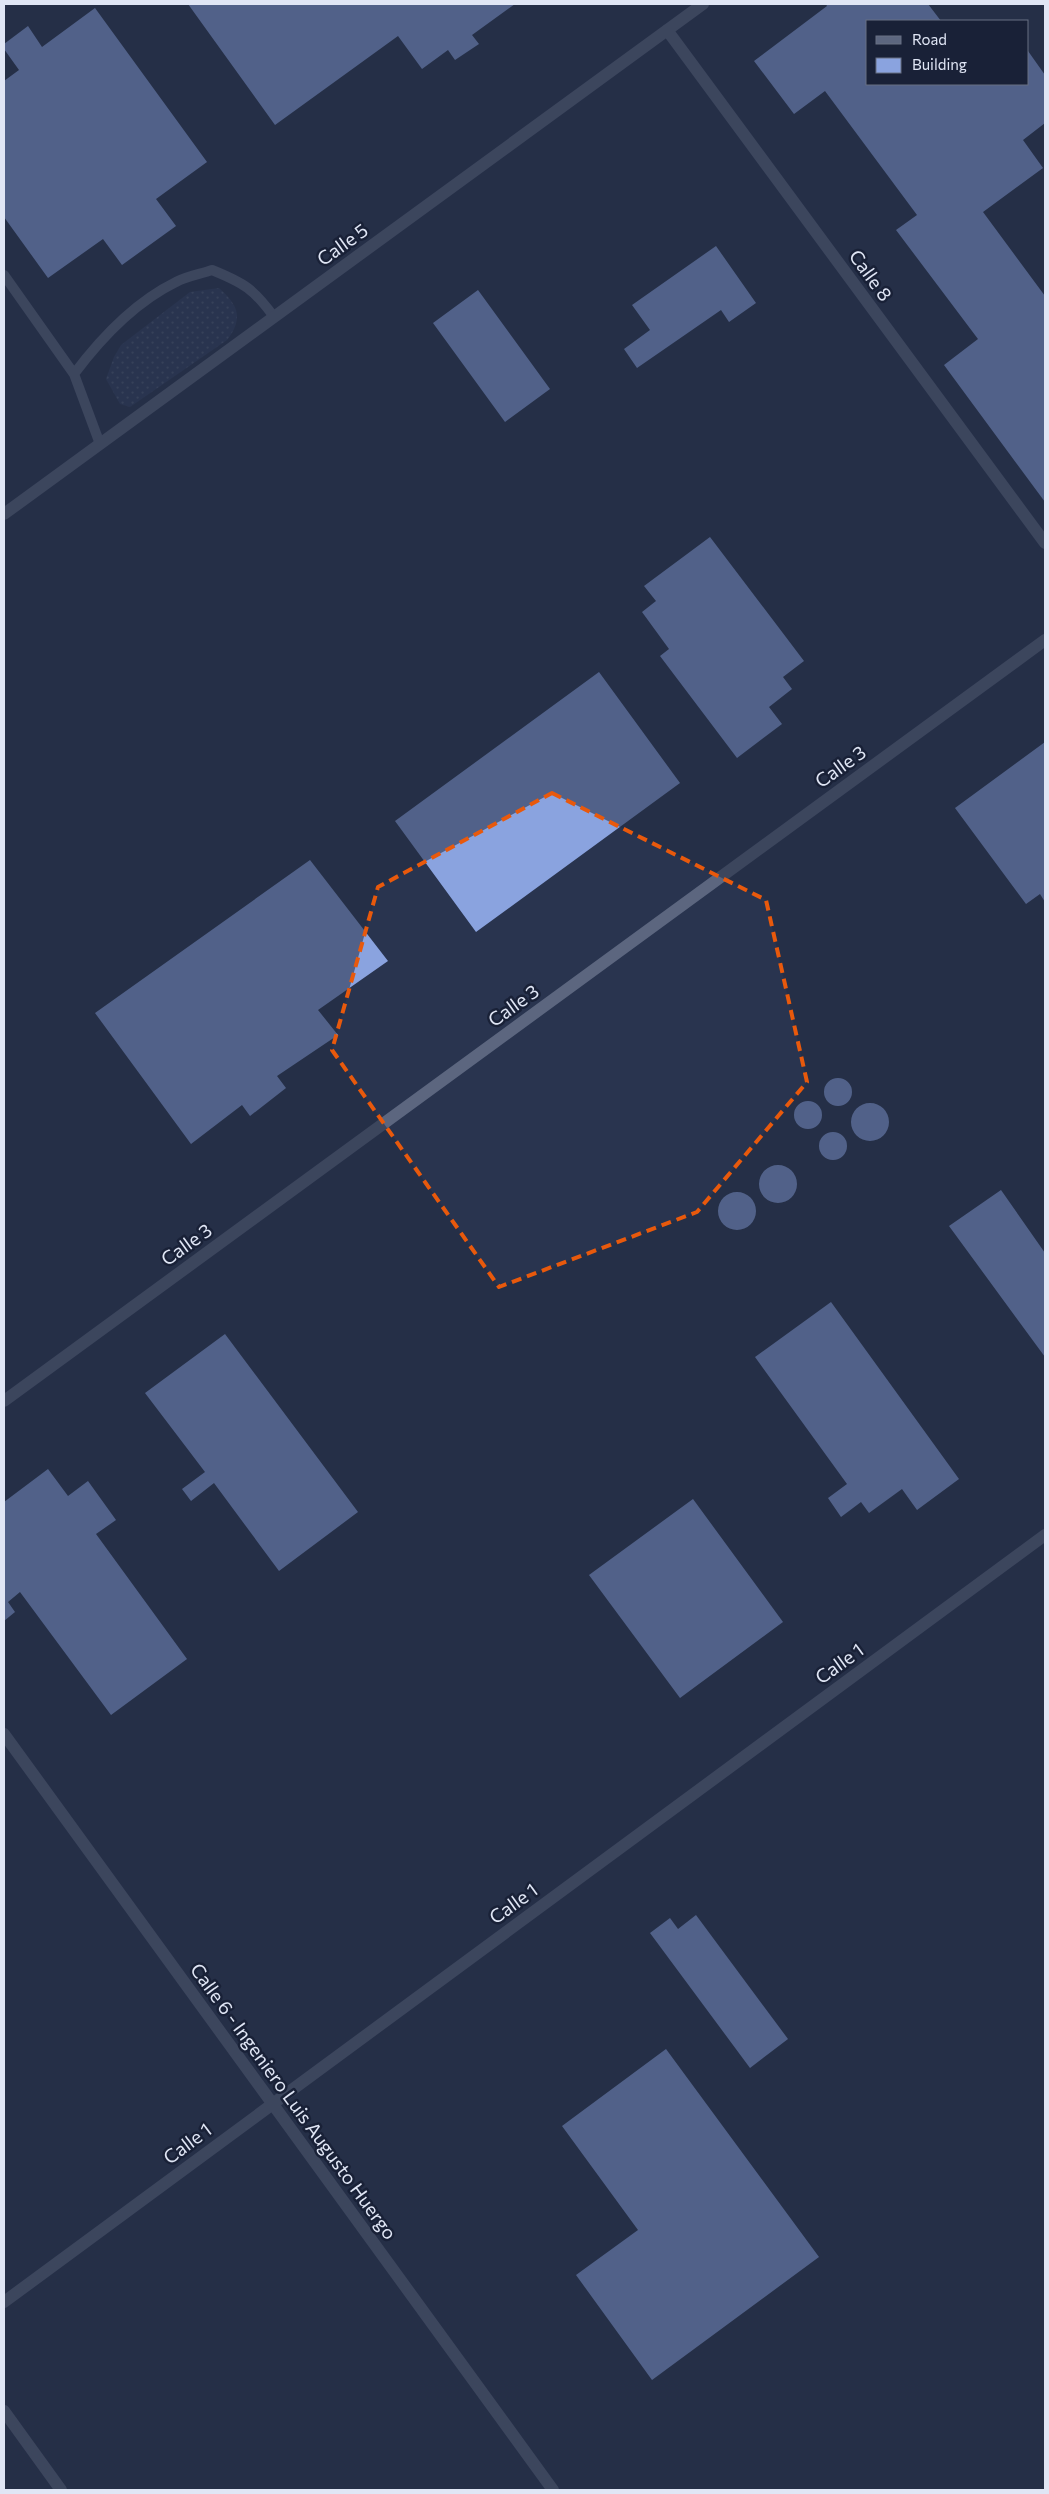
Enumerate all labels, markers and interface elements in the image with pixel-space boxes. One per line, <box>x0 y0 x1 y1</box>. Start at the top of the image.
legend <box>866 20 1029 85</box>
text: Road <box>912 30 947 48</box>
text: Building <box>912 55 967 73</box>
street label: Calle 5 <box>312 218 372 270</box>
street label: Calle 8 <box>845 245 897 305</box>
street label: Calle 3 <box>810 740 870 792</box>
street label: Calle 3 <box>483 979 543 1031</box>
street label: Calle 3 <box>156 1218 216 1270</box>
street label: Calle 1 <box>810 1638 868 1688</box>
street label: Calle 1 <box>484 1878 542 1928</box>
street label: Calle 6 - Ingeniero Luis Augusto Huergo <box>186 1958 402 2244</box>
street label: Calle 1 <box>158 2117 216 2169</box>

